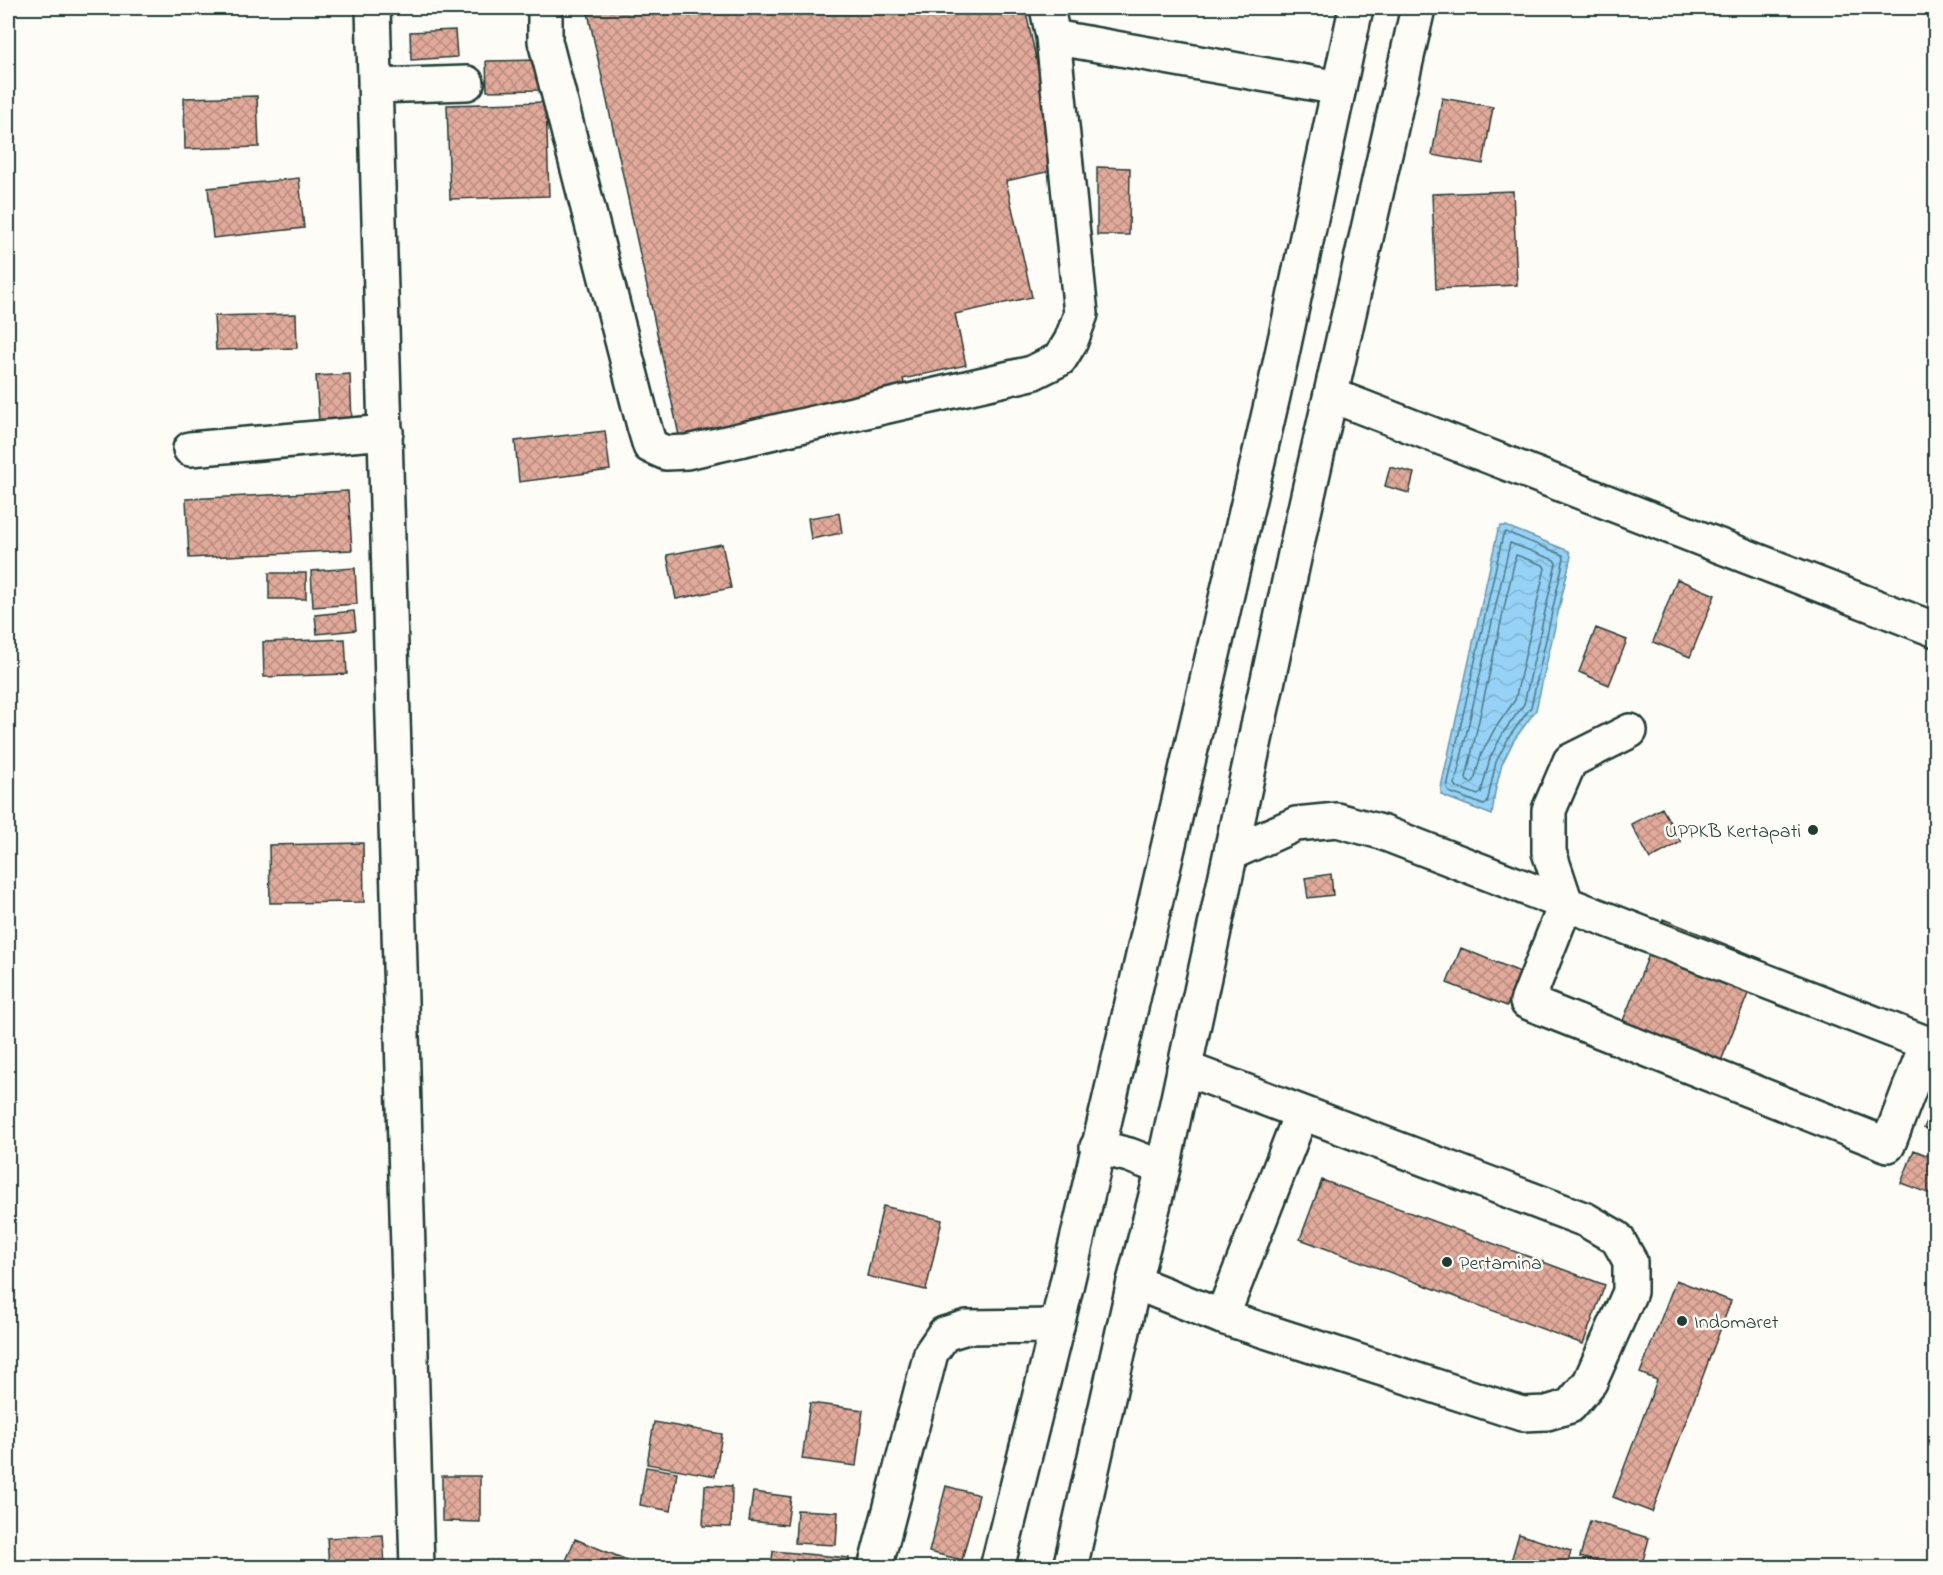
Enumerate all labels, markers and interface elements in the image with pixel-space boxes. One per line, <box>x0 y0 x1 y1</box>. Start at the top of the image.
place label: UPPKB Kertapati <box>1665 818 1801 847</box>
marker: UPPKB Kertapati <box>1806 823 1820 837</box>
place label: Pertamina <box>1459 1250 1542 1279</box>
marker: Pertamina <box>1440 1255 1454 1269</box>
place label: Indomaret <box>1694 1309 1779 1338</box>
marker: Indomaret <box>1675 1314 1689 1328</box>

